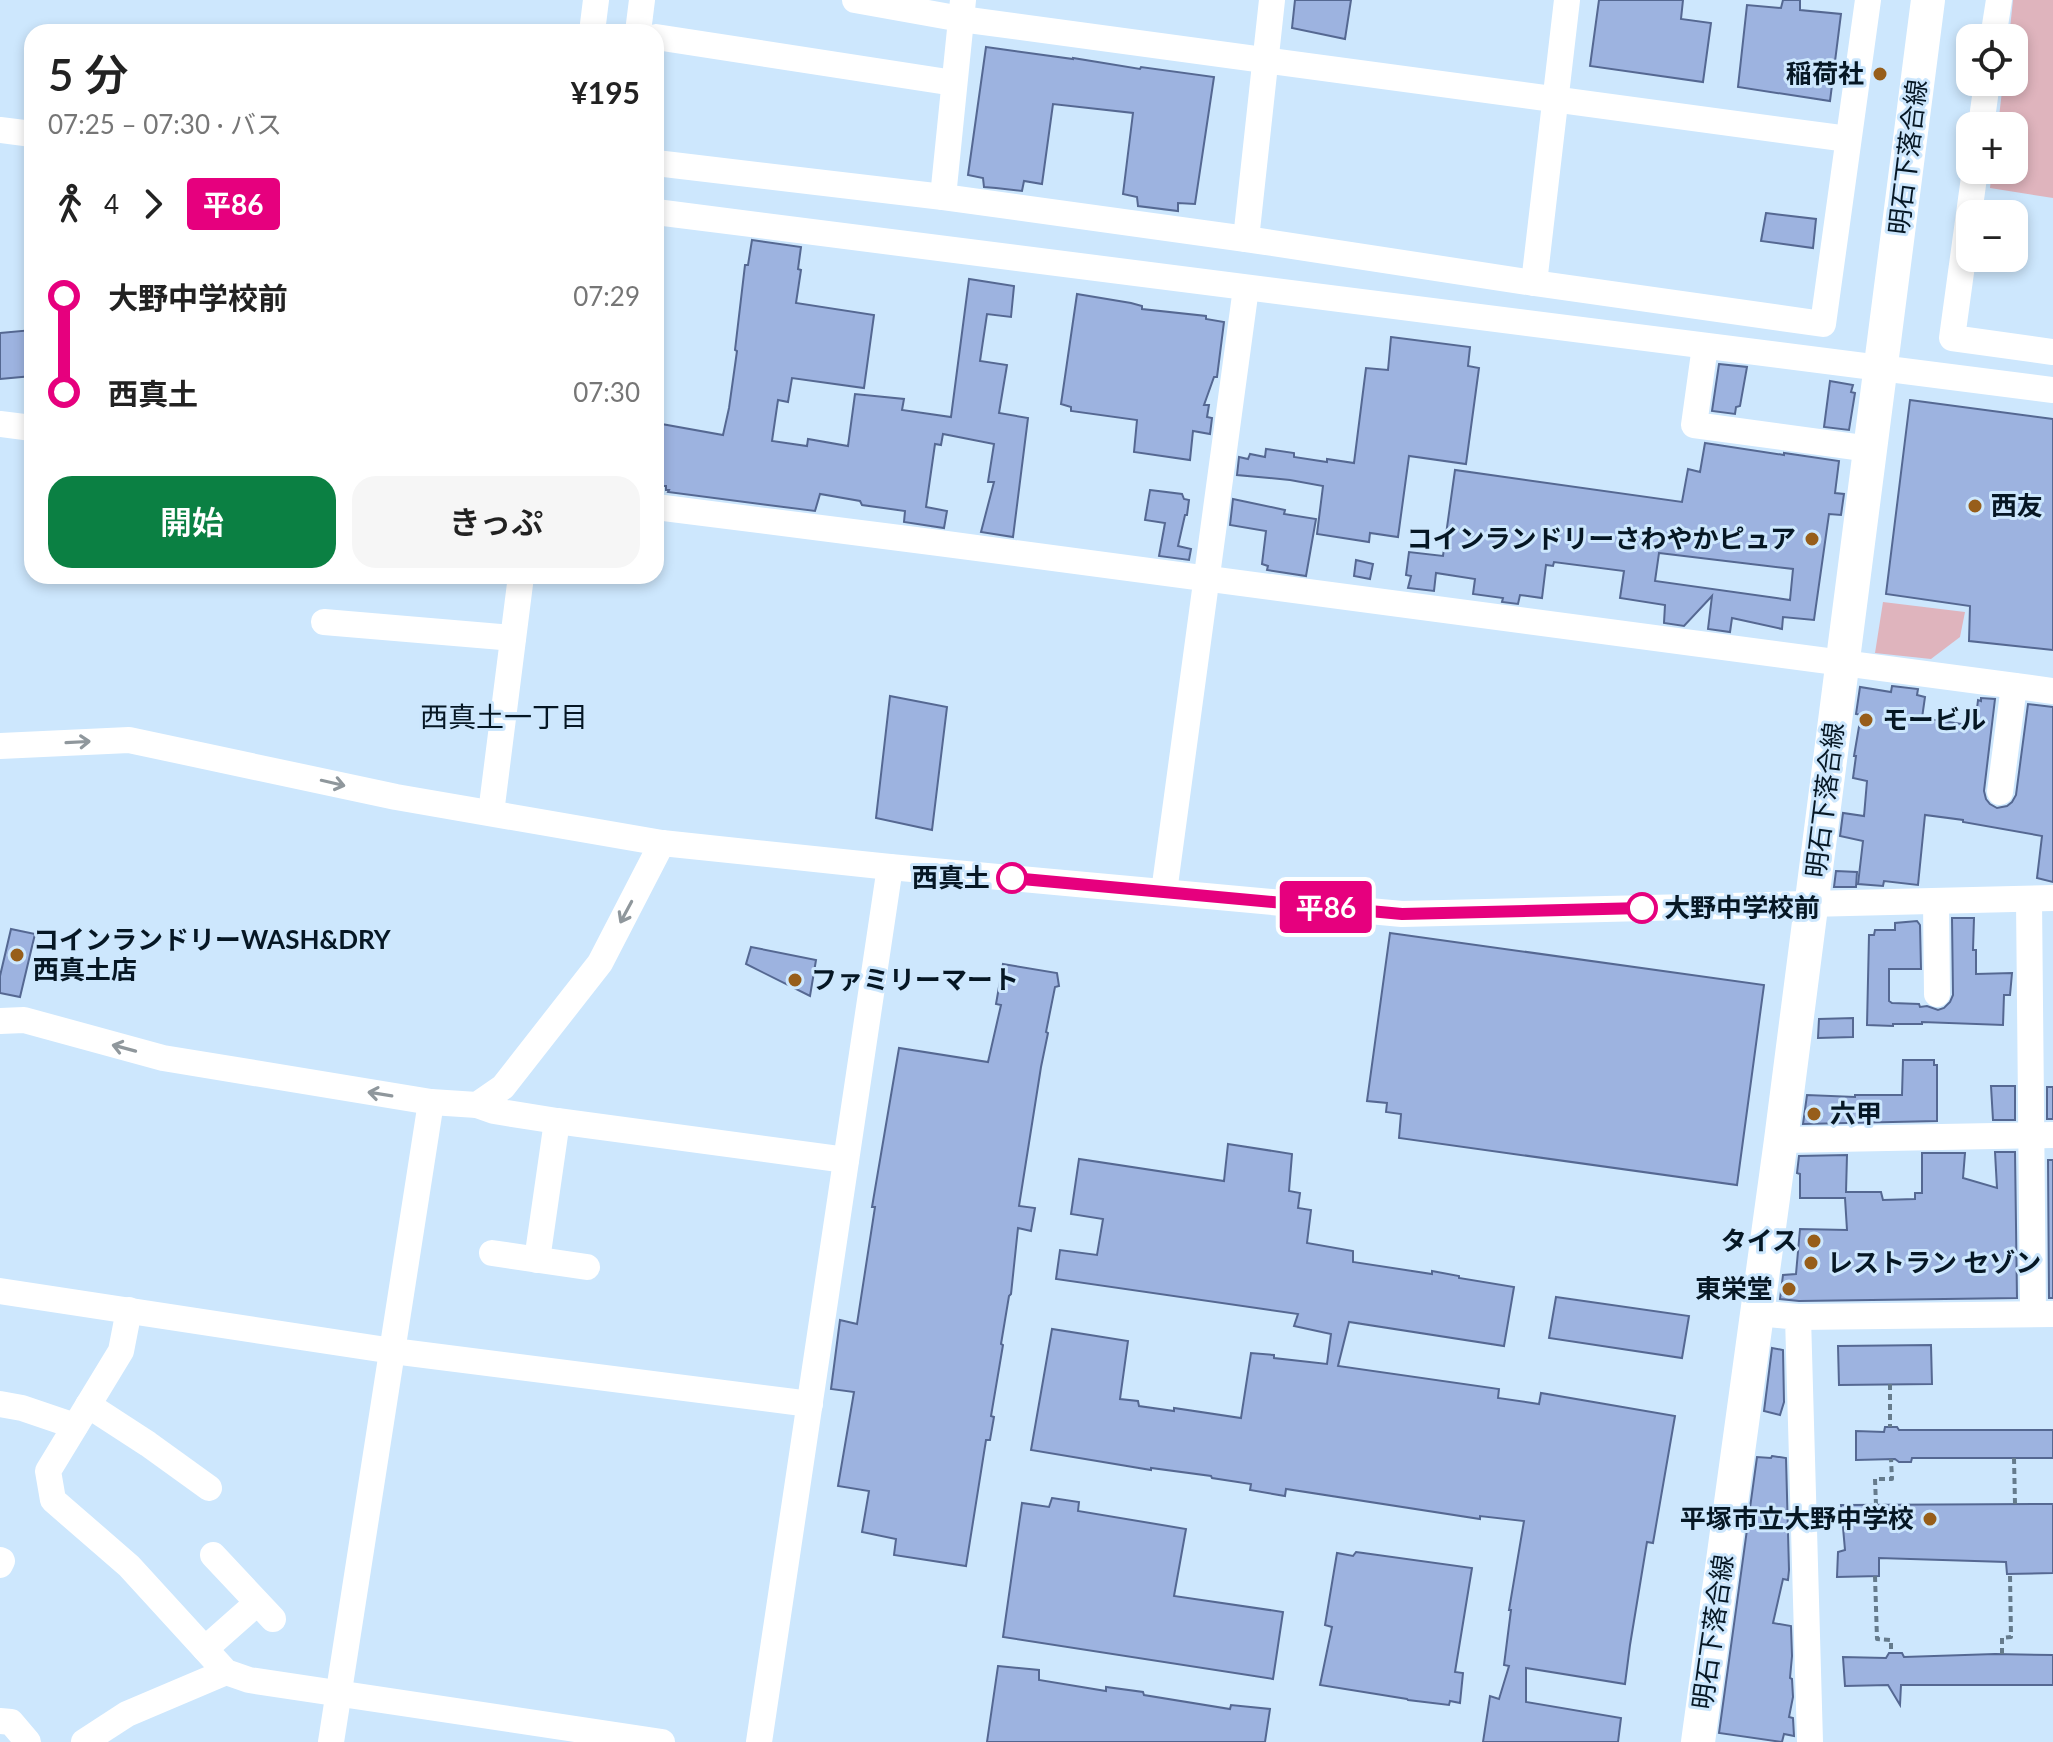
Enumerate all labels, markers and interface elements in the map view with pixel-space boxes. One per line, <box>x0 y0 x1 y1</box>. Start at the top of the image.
map controls <box>1956 24 2028 272</box>
button: locate <box>1956 24 2028 96</box>
text: 5 分 <box>48 48 128 100</box>
place label: 稲荷社 <box>1786 57 1864 89</box>
marker: 稲荷社 <box>1871 65 1889 83</box>
text: ¥195 <box>570 74 640 110</box>
street label: 明石下落合線 <box>1882 78 1932 236</box>
text: 07:25 – 07:30 · バス <box>48 108 282 140</box>
button: + <box>1956 112 2028 184</box>
icon: walk <box>48 182 92 226</box>
icon: forward <box>131 182 175 226</box>
text: 平86 <box>203 187 264 221</box>
text: 4 <box>104 188 119 220</box>
button: − <box>1956 200 2028 272</box>
text: 大野中学校前 <box>108 279 288 315</box>
text: 07:29 <box>573 280 640 312</box>
text: 西真土 <box>108 375 198 411</box>
text: 07:30 <box>573 376 640 408</box>
button: 開始 <box>48 476 336 568</box>
button: きっぷ <box>352 476 640 568</box>
place label: 西友 <box>1991 489 2043 521</box>
marker: 西友 <box>1966 497 1984 515</box>
place label: コインランドリーさわやかピュア <box>1407 522 1796 554</box>
marker: コインランドリーさわやかピュア <box>1803 530 1821 548</box>
district label: 西真土一丁目 <box>420 699 588 733</box>
place label: モービル <box>1882 703 1986 735</box>
marker: モービル <box>1857 711 1875 729</box>
street label: 明石下落合線 <box>1799 721 1849 879</box>
one-way arrow <box>64 735 91 750</box>
one-way arrow <box>320 776 346 791</box>
place label: 西真土 <box>912 861 990 893</box>
marker: 西真土 <box>997 863 1027 893</box>
line badge: 平86 <box>1280 881 1372 933</box>
text: 平86 <box>1296 890 1356 924</box>
place label: 大野中学校前 <box>1664 891 1820 923</box>
marker: 大野中学校前 <box>1627 893 1657 923</box>
one-way arrow <box>618 900 634 923</box>
place label: コインランドリーWASH&DRY 西真土店 <box>33 923 392 985</box>
marker: コインランドリーWASH&DRY 西真土店 <box>8 946 26 964</box>
place label: ファミリーマート <box>811 963 1019 995</box>
marker: ファミリーマート <box>786 971 804 989</box>
one-way arrow <box>112 1040 138 1055</box>
one-way arrow <box>368 1086 393 1101</box>
place label: 六甲 <box>1830 1097 1882 1129</box>
marker: 六甲 <box>1805 1105 1823 1123</box>
place label: タイス <box>1721 1224 1798 1256</box>
marker: タイス <box>1805 1232 1823 1250</box>
place label: レストラン セゾン <box>1827 1246 2041 1278</box>
marker: レストラン セゾン <box>1802 1254 1820 1272</box>
place label: 東栄堂 <box>1695 1272 1773 1304</box>
marker: 東栄堂 <box>1780 1280 1798 1298</box>
place label: 平塚市立大野中学校 <box>1680 1502 1914 1534</box>
marker: 平塚市立大野中学校 <box>1921 1510 1939 1528</box>
street label: 明石下落合線 <box>1685 1552 1739 1711</box>

